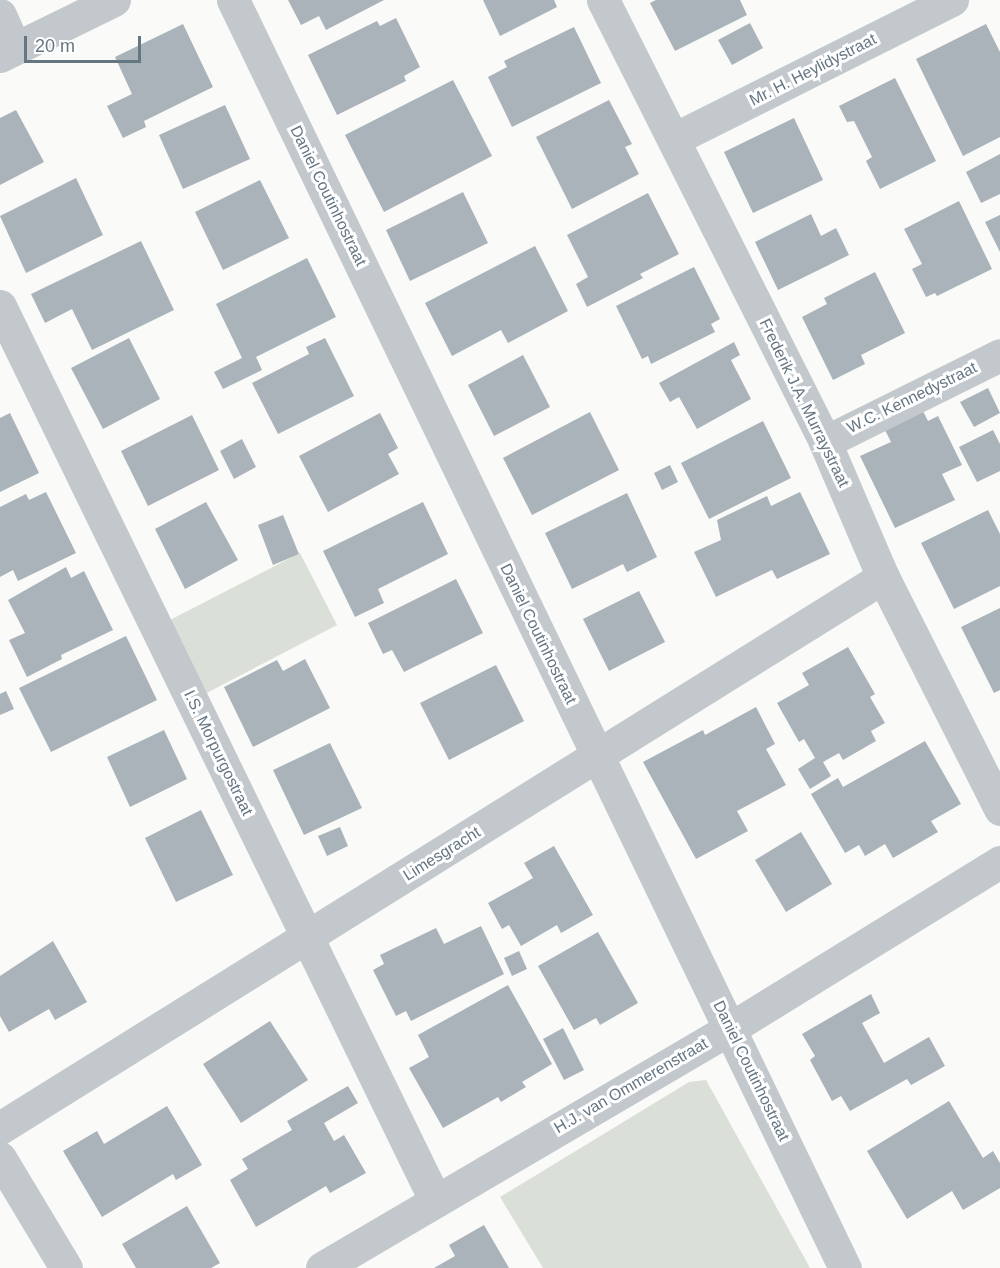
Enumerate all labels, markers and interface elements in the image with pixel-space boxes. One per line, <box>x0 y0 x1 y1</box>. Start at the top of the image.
scale bar <box>27 24 144 62</box>
street label: Mr. H. Heylidystraat <box>746 30 880 110</box>
text: 20 m <box>35 36 75 56</box>
street label: Daniel Coutinhostraat <box>286 123 370 269</box>
street label: Frederik J.A. Murraystraat <box>755 316 853 490</box>
street label: W.C. Kennedystraat <box>844 358 980 438</box>
street label: Daniel Coutinhostraat <box>496 561 580 707</box>
street label: I.S. Morpurgostraat <box>179 687 257 819</box>
street label: Limesgracht <box>400 823 484 885</box>
street label: Daniel Coutinhostraat <box>709 998 793 1144</box>
street label: H.J. van Ommerenstraat <box>551 1034 711 1138</box>

